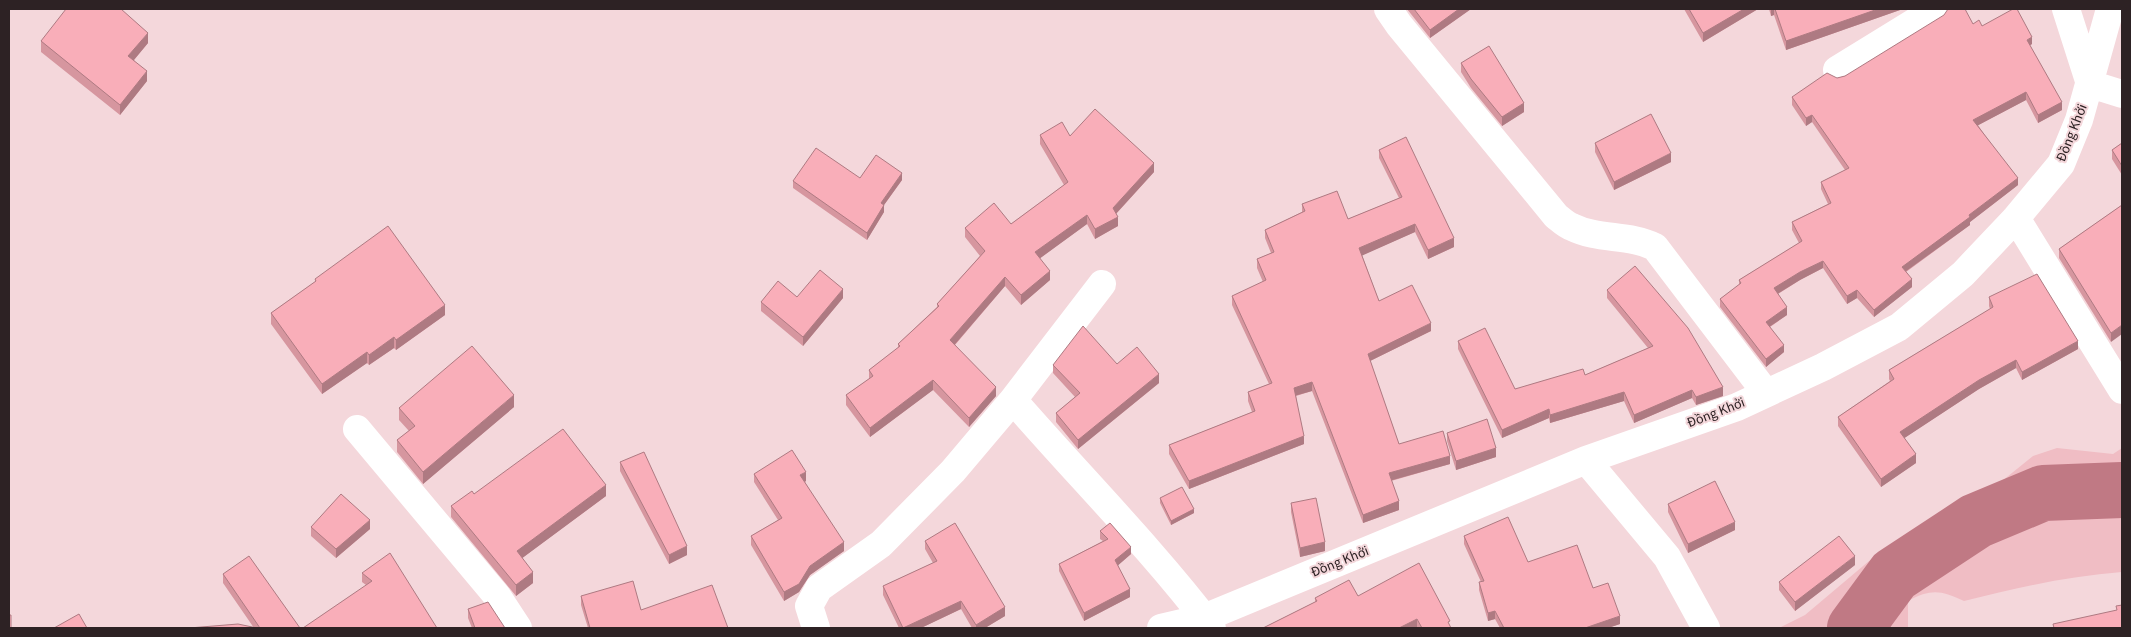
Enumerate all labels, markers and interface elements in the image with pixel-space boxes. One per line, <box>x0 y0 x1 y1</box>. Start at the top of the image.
street label: Đồng Khởi <box>2051 101 2093 165</box>
street label: Đồng Khởi <box>1684 393 1748 433</box>
street label: Đồng Khởi <box>1308 541 1372 583</box>

